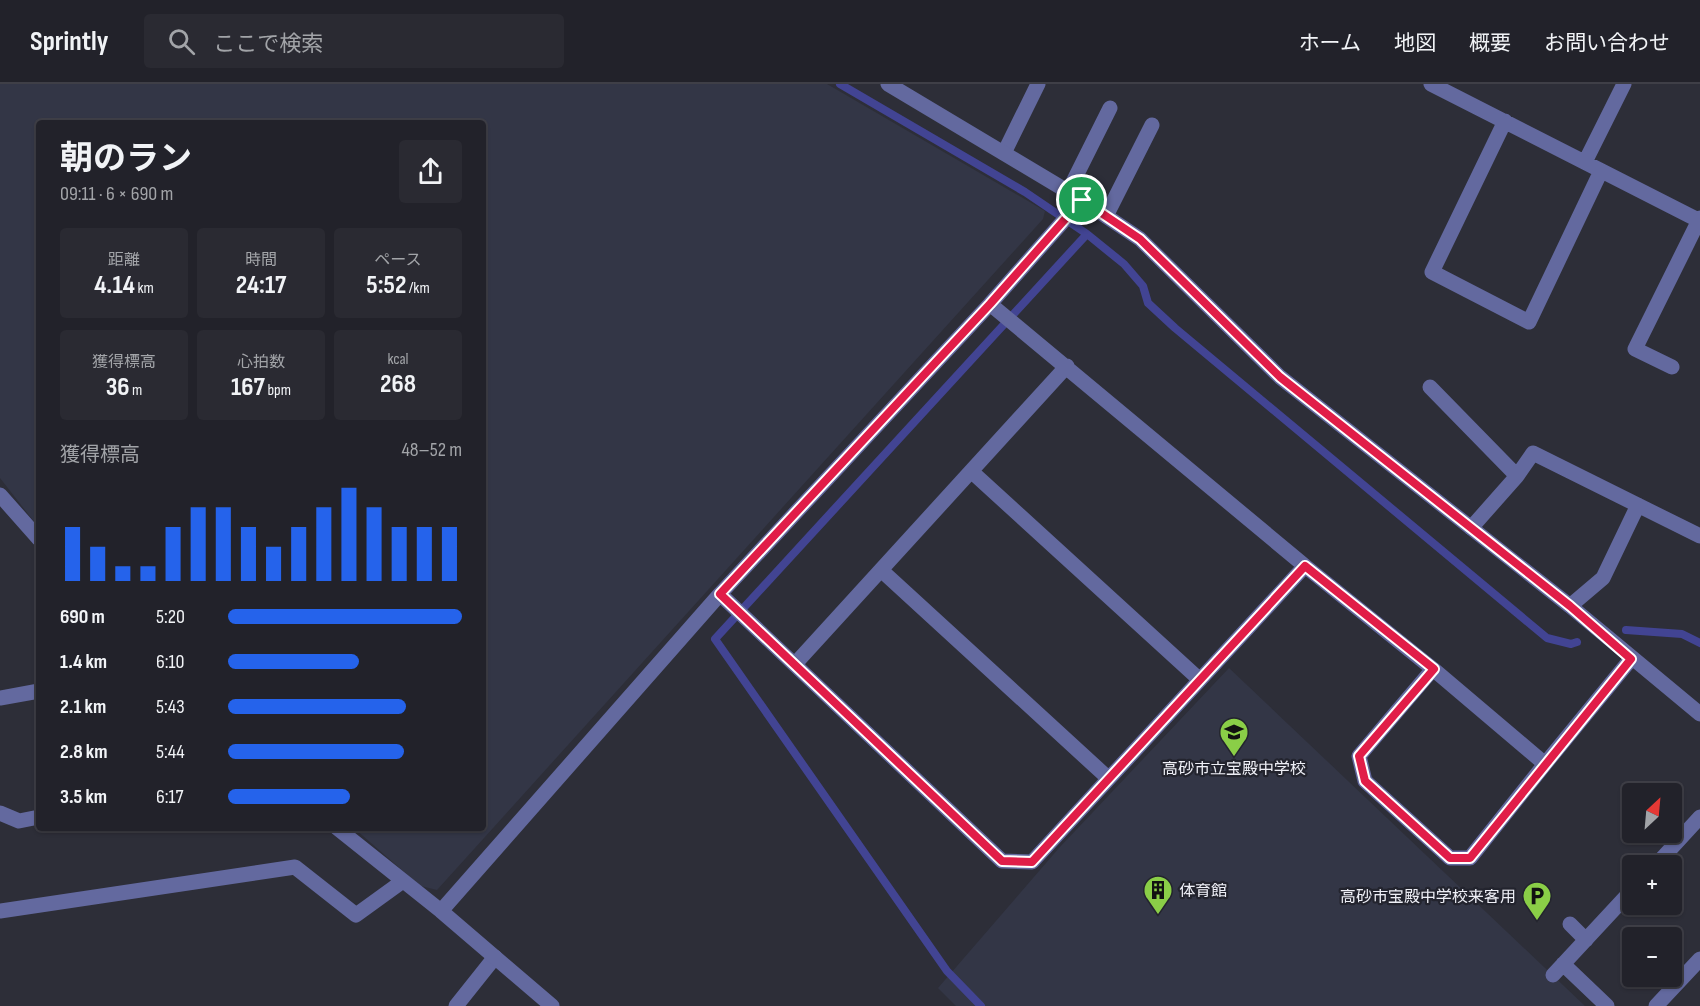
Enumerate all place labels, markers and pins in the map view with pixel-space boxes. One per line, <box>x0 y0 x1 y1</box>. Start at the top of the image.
pin <box>1056 174 1107 225</box>
school or university icon: 高砂市立宝殿中学校 <box>1218 716 1250 758</box>
place label: 高砂市立宝殿中学校 <box>1162 760 1306 779</box>
building icon: 体育館 <box>1142 874 1174 916</box>
parking icon: 高砂市宝殿中学校来客用 <box>1521 880 1553 922</box>
place label: 体育館 <box>1179 882 1227 901</box>
place label: 高砂市宝殿中学校来客用 <box>1340 888 1516 907</box>

